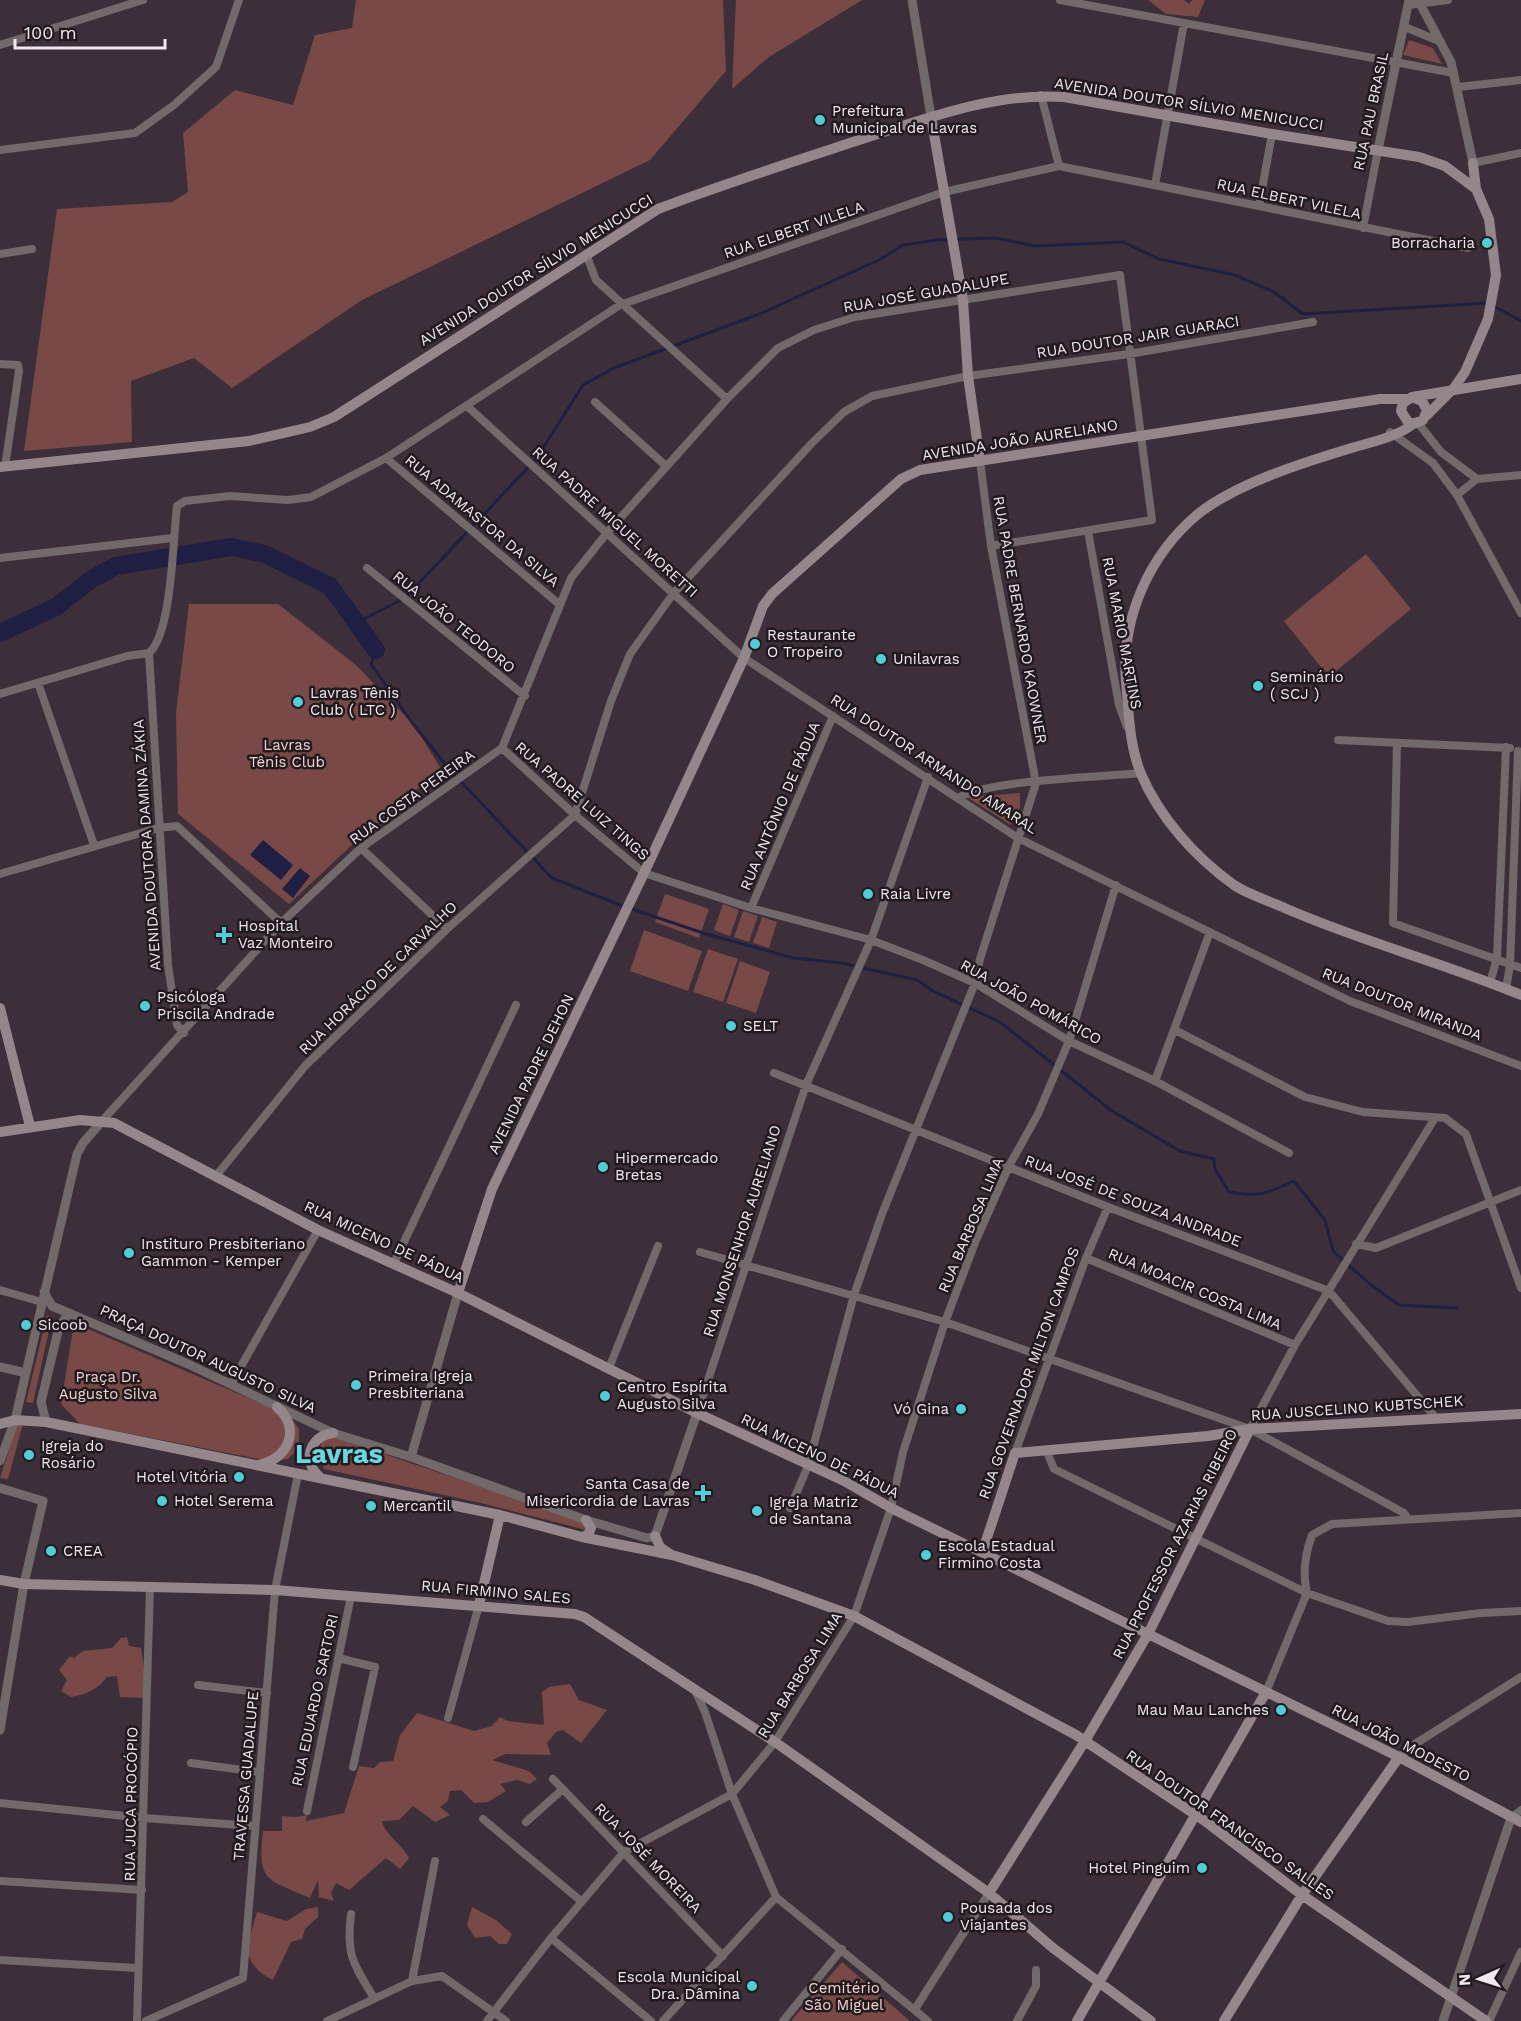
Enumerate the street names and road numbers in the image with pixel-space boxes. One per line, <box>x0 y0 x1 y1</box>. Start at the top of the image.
street label: RUA PAU BRASIL <box>1350 50 1392 172</box>
street label: AVENIDA DOUTOR SÍLVIO MENICUCCI <box>1053 74 1325 134</box>
street label: RUA ELBERT VILELA <box>1215 175 1363 223</box>
street label: AVENIDA DOUTOR SÍLVIO MENICUCCI <box>416 190 656 350</box>
street label: RUA ELBERT VILELA <box>722 198 867 262</box>
street label: RUA JOSÉ GUADALUPE <box>842 270 1010 316</box>
street label: RUA DOUTOR JAIR GUARACI <box>1035 312 1241 362</box>
street label: AVENIDA JOÃO AURELIANO <box>921 416 1119 464</box>
street label: RUA PADRE MIGUEL MORETTI <box>528 443 702 601</box>
street label: RUA ADAMASTOR DA SILVA <box>401 451 563 591</box>
street label: RUA PADRE BERNARDO KAOWNER <box>989 495 1051 745</box>
street label: RUA MARIO MARTINS <box>1098 555 1146 711</box>
street label: RUA JOÃO TEODORO <box>389 567 519 677</box>
street label: RUA DOUTOR ARMANDO AMARAL <box>827 690 1041 838</box>
street label: AVENIDA DOUTORA DAMINA ZÁKIA <box>129 718 165 971</box>
street label: RUA ANTÔNIO DE PÁDUA <box>735 718 824 893</box>
street label: RUA PADRE LUIZ TINGS <box>511 738 653 864</box>
street label: RUA COSTA PEREIRA <box>346 746 478 848</box>
street label: RUA HORÁCIO DE CARVALHO <box>295 898 461 1058</box>
street label: RUA JOÃO POMÁRICO <box>957 956 1105 1048</box>
street label: RUA DOUTOR MIRANDA <box>1319 964 1485 1044</box>
street label: AVENIDA PADRE DEHON <box>484 991 578 1157</box>
street label: RUA MONSENHOR AURELIANO <box>699 1123 785 1339</box>
street label: RUA JOSÉ DE SOUZA ANDRADE <box>1022 1151 1244 1251</box>
street label: RUA BARBOSA LIMA <box>934 1155 1008 1295</box>
street label: RUA MICENO DE PÁDUA <box>301 1197 467 1287</box>
street label: RUA GOVERNADOR MILTON CAMPOS <box>975 1244 1083 1502</box>
street label: RUA MOACIR COSTA LIMA <box>1106 1244 1285 1334</box>
street label: PRAÇA DOUTOR AUGUSTO SILVA <box>97 1301 319 1417</box>
street label: RUA JUSCELINO KUBTSCHEK <box>1250 1392 1464 1424</box>
street label: RUA MICENO DE PÁDUA <box>738 1410 902 1502</box>
street label: RUA PROFESSOR AZARIAS RIBEIRO <box>1109 1426 1241 1662</box>
street label: RUA FIRMINO SALES <box>420 1576 572 1608</box>
street label: RUA BARBOSA LIMA <box>754 1609 846 1741</box>
street label: RUA EDUARDO SARTORI <box>288 1612 342 1788</box>
street label: TRAVESSA GUADALUPE <box>230 1690 262 1862</box>
street label: RUA JOÃO MODESTO <box>1329 1700 1473 1786</box>
street label: RUA JUCA PROCÓPIO <box>120 1726 141 1881</box>
street label: RUA DOUTOR FRANCISCO SALLES <box>1122 1746 1338 1904</box>
street label: RUA JOSÉ MOREIRA <box>591 1799 705 1917</box>

